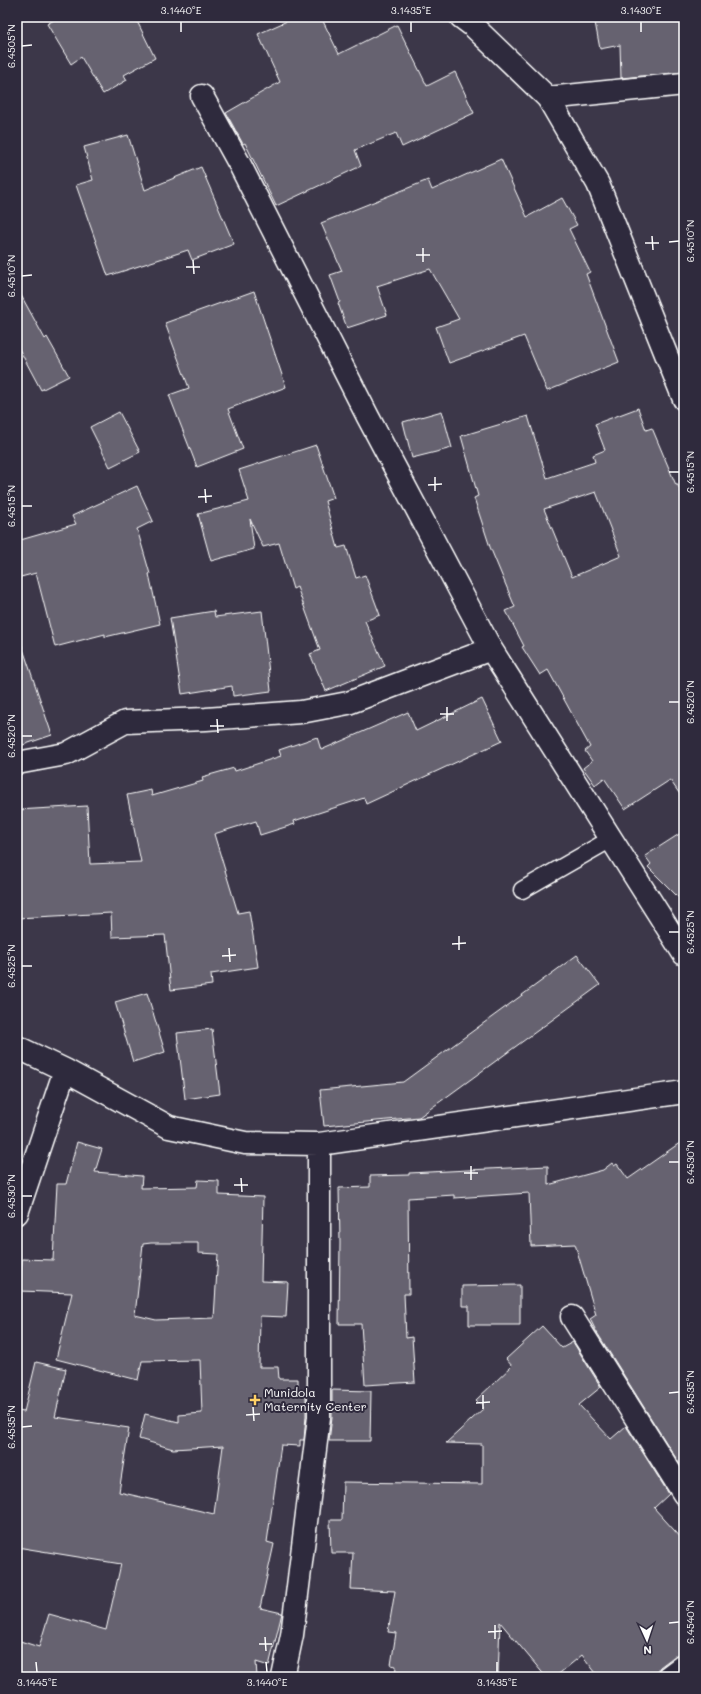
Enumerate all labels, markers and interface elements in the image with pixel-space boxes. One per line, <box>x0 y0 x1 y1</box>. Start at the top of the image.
text: 3.1440°E <box>161 3 202 17</box>
text: 3.1435°E <box>391 3 431 17</box>
text: 3.1430°E <box>621 3 662 17</box>
text: 6.4505°N <box>4 24 18 68</box>
text: 6.4510°N <box>683 220 697 262</box>
text: 6.4510°N <box>4 255 18 297</box>
text: 6.4515°N <box>683 451 697 493</box>
text: 6.4515°N <box>4 485 18 527</box>
text: 6.4520°N <box>683 680 697 724</box>
text: 6.4520°N <box>4 714 18 758</box>
text: 6.4525°N <box>683 910 697 954</box>
text: 6.4525°N <box>4 944 18 988</box>
text: 6.4530°N <box>683 1140 697 1184</box>
text: 6.4530°N <box>4 1174 18 1218</box>
text: 6.4535°N <box>683 1370 697 1414</box>
place label: Munidola Maternity Center <box>264 1384 367 1414</box>
marker: Munidola Maternity Center <box>249 1394 261 1406</box>
text: 6.4535°N <box>4 1405 18 1449</box>
text: 6.4540°N <box>683 1600 697 1644</box>
north arrow <box>627 1620 667 1660</box>
text: N <box>643 1643 652 1658</box>
text: 3.1445°E <box>17 1675 57 1689</box>
text: 3.1440°E <box>247 1675 288 1689</box>
text: 3.1435°E <box>477 1675 517 1689</box>

